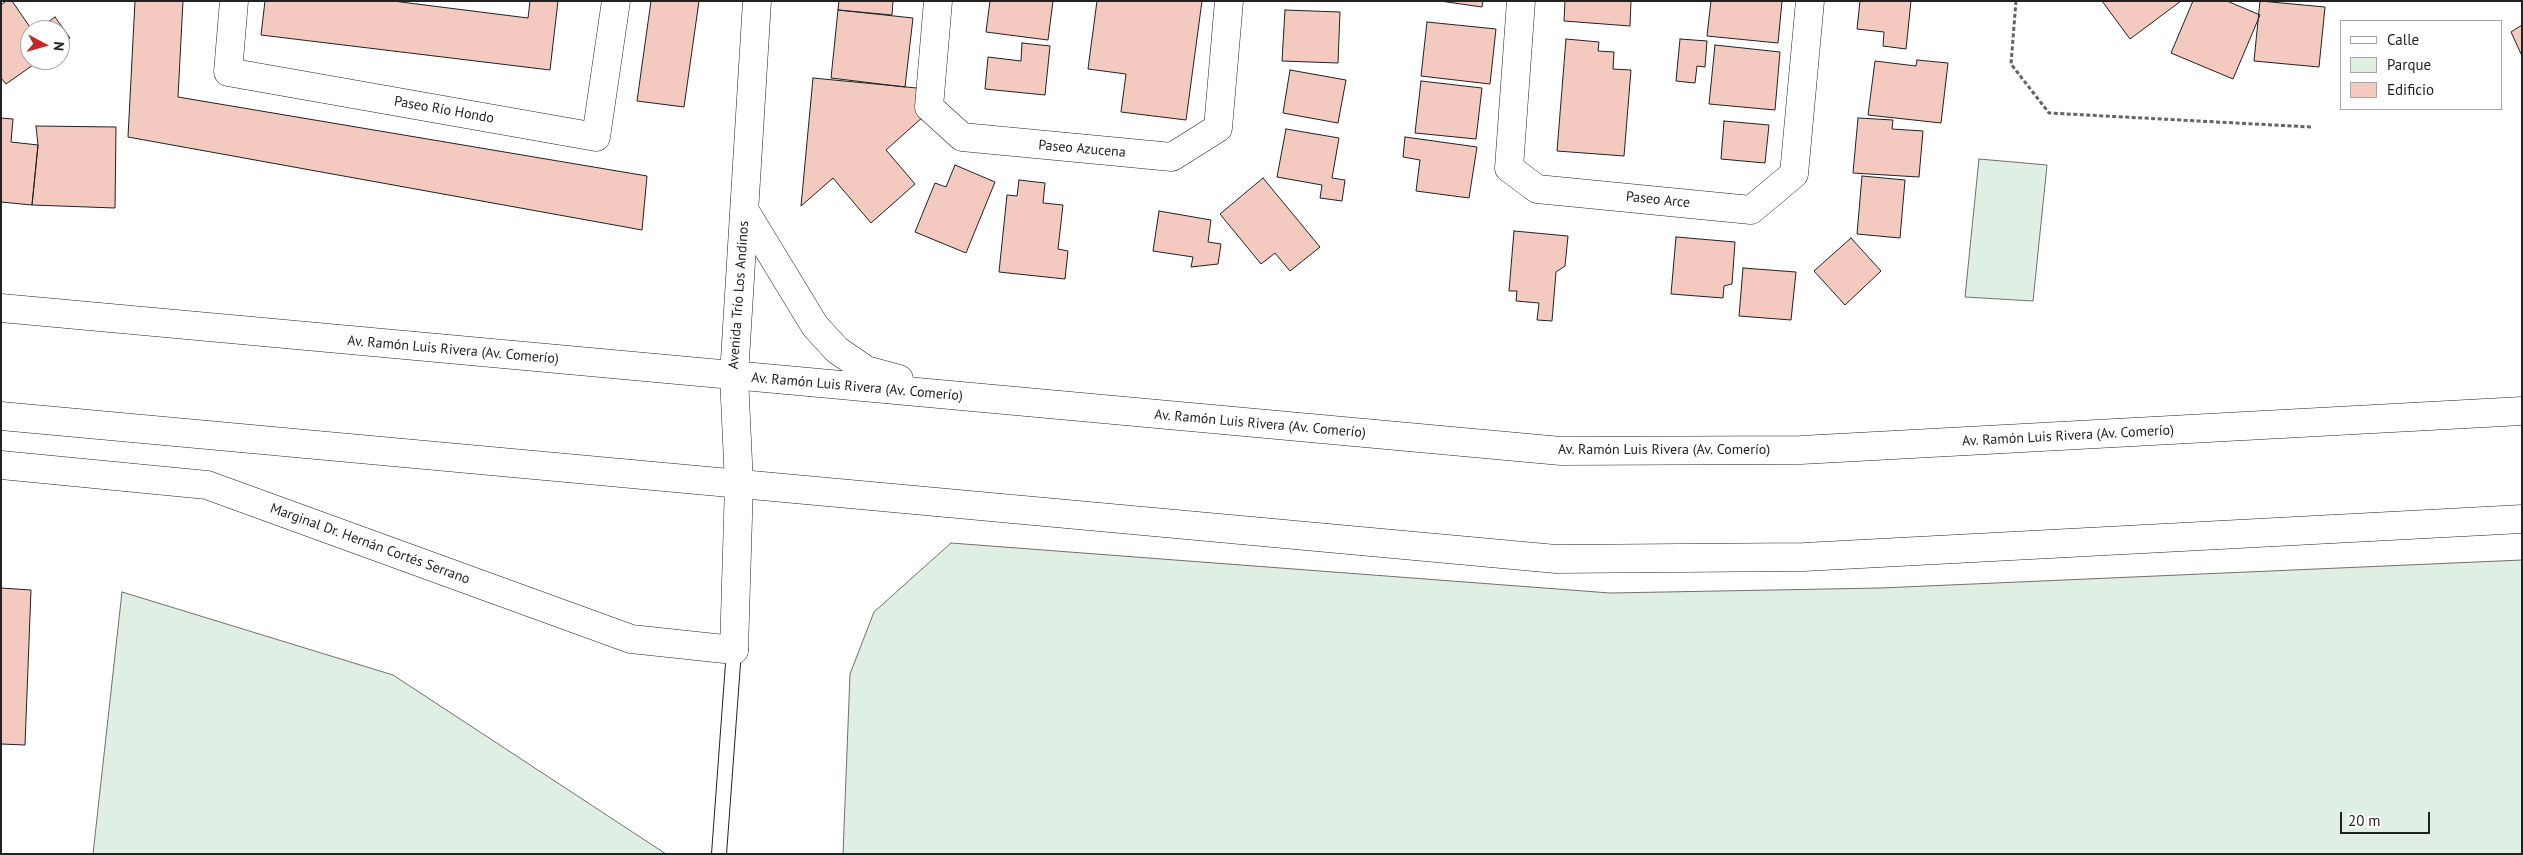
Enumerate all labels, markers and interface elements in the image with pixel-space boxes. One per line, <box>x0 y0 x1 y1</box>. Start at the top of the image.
north arrow <box>20 20 70 70</box>
legend <box>2340 20 2503 110</box>
text: Calle <box>2387 30 2419 49</box>
text: N <box>49 41 68 52</box>
text: Parque <box>2387 55 2431 74</box>
text: Edificio <box>2387 80 2434 99</box>
street label: Paseo Río Hondo <box>393 93 495 127</box>
street label: Paseo Azucena <box>1038 137 1126 161</box>
street label: Paseo Arce <box>1625 188 1691 212</box>
street label: Avenida Trío Los Andinos <box>725 220 753 370</box>
street label: Av. Ramón Luis Rivera (Av. Comerío) <box>347 332 559 368</box>
street label: Av. Ramón Luis Rivera (Av. Comerío) <box>751 369 963 405</box>
street label: Av. Ramón Luis Rivera (Av. Comerío) <box>1154 406 1366 442</box>
street label: Av. Ramón Luis Rivera (Av. Comerío) <box>1962 422 2174 450</box>
street label: Av. Ramón Luis Rivera (Av. Comerío) <box>1558 442 1770 458</box>
street label: Marginal Dr. Hernán Cortés Serrano <box>268 500 472 588</box>
scale bar <box>2343 802 2433 834</box>
text: 20 m <box>2348 811 2381 830</box>

